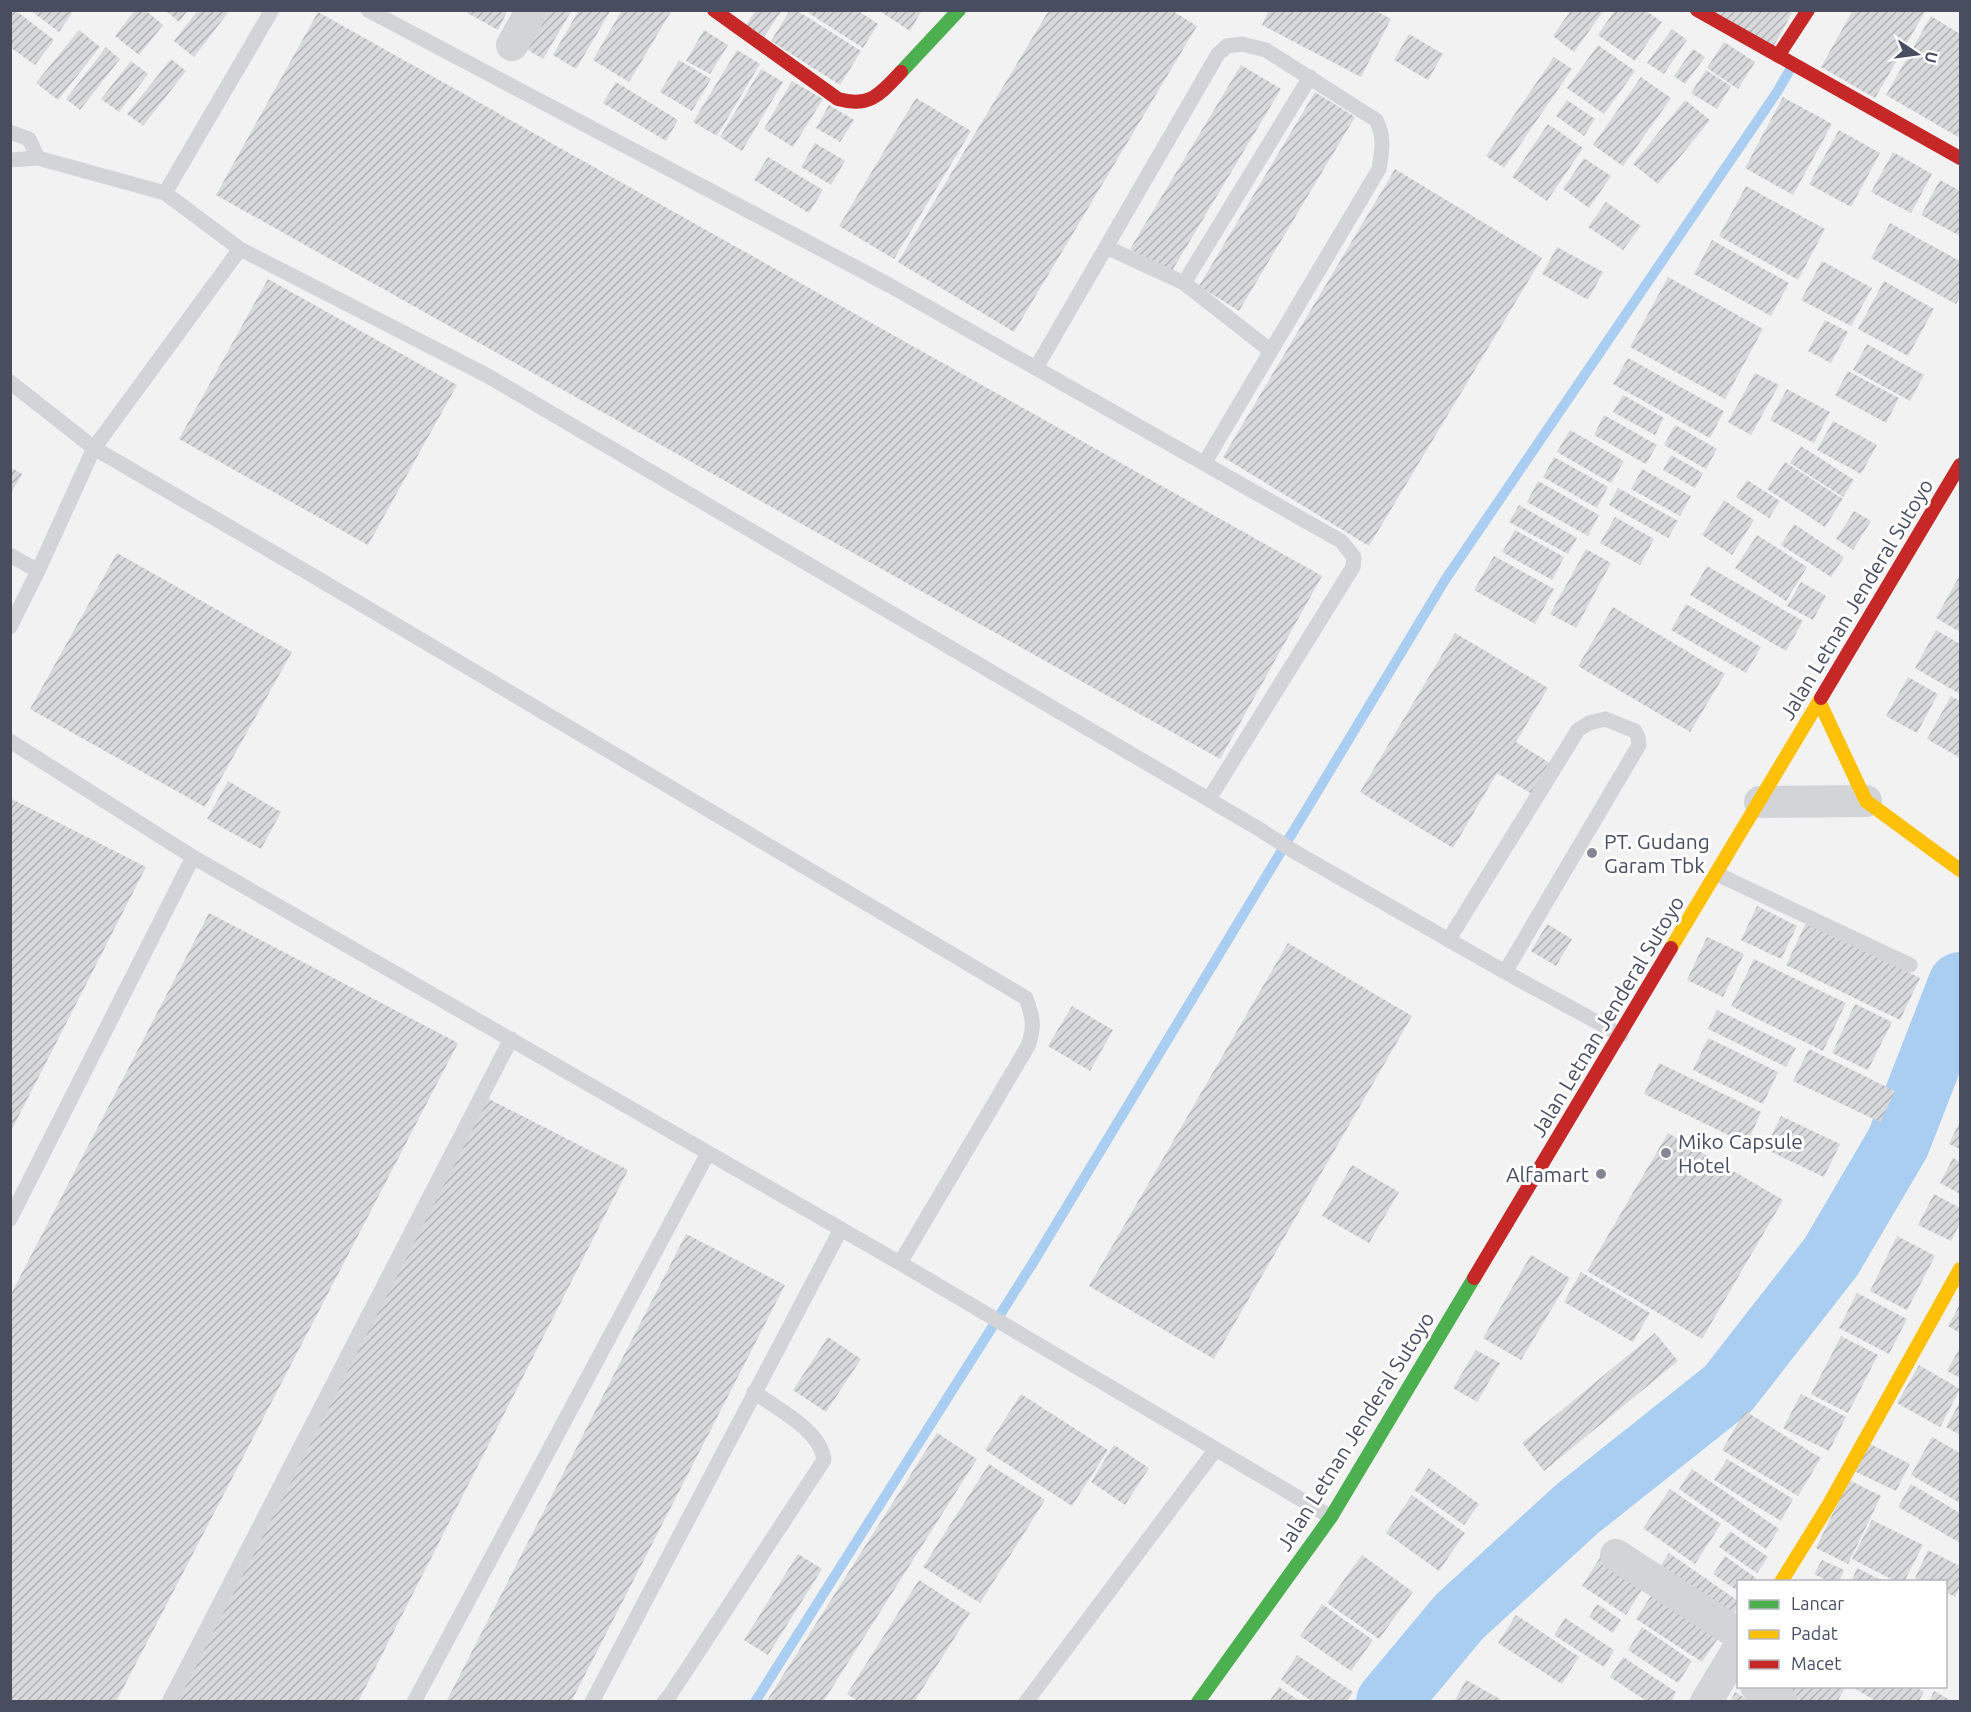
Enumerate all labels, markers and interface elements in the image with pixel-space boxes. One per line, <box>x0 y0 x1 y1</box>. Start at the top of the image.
north arrow <box>1887 24 1947 84</box>
text: U <box>1922 50 1942 65</box>
street label: Jalan Letnan Jenderal Sutoyo <box>1774 474 1938 724</box>
place label: PT. Gudang Garam Tbk <box>1604 829 1710 877</box>
marker: PT. Gudang Garam Tbk <box>1585 846 1599 860</box>
street label: Jalan Letnan Jenderal Sutoyo <box>1525 891 1689 1141</box>
place label: Miko Capsule Hotel <box>1678 1129 1803 1177</box>
marker: Miko Capsule Hotel <box>1659 1146 1673 1160</box>
place label: Alfamart <box>1506 1162 1589 1186</box>
marker: Alfamart <box>1594 1167 1608 1181</box>
street label: Jalan Letnan Jenderal Sutoyo <box>1271 1307 1439 1555</box>
legend <box>1737 1580 1947 1688</box>
text: Lancar <box>1791 1593 1844 1613</box>
text: Padat <box>1791 1623 1838 1643</box>
text: Macet <box>1791 1653 1841 1673</box>

